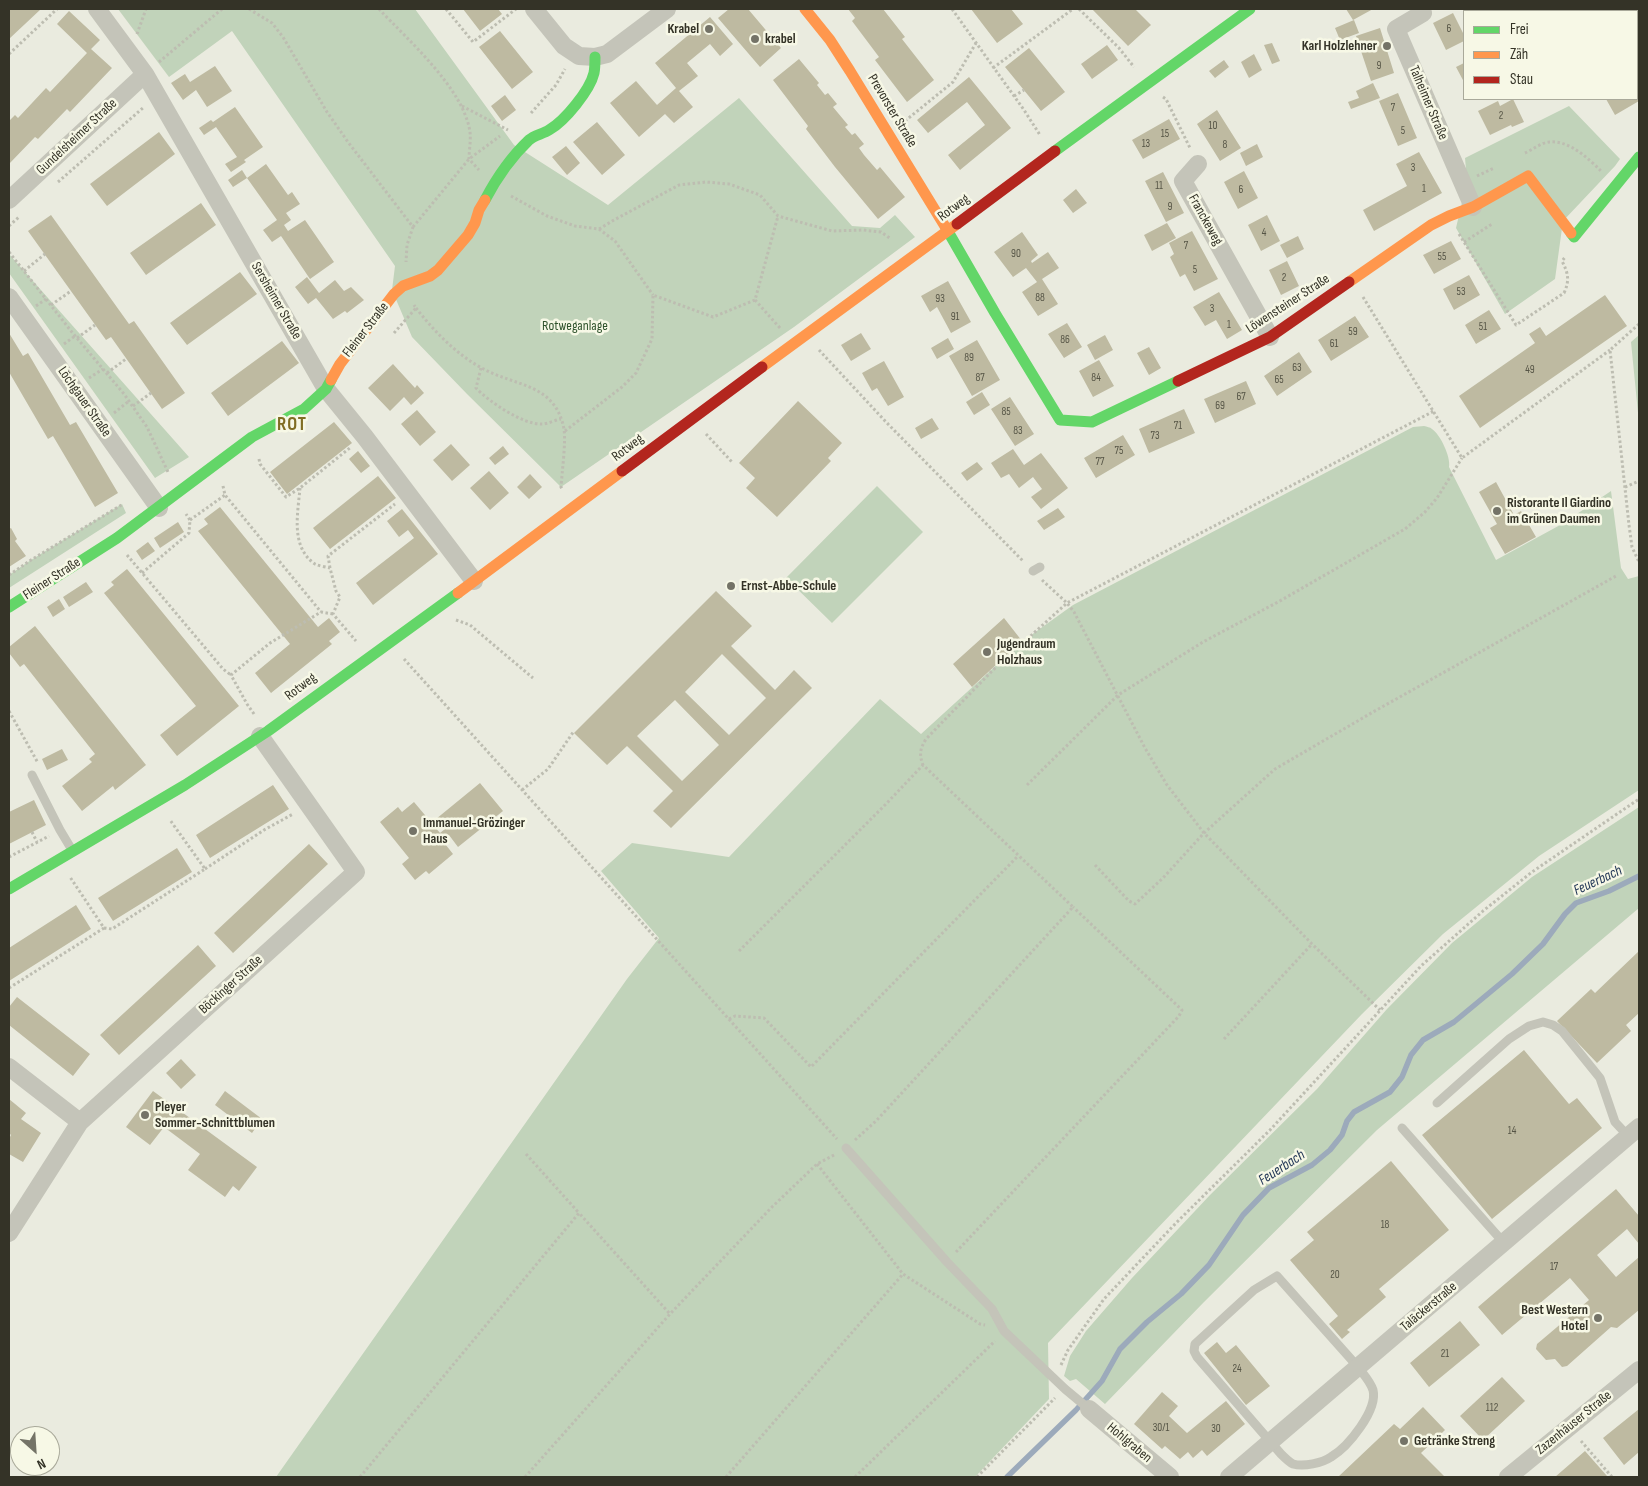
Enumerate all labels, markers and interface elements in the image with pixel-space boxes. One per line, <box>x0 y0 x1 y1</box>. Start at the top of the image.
legend <box>1463 10 1638 100</box>
text: Frei <box>1510 20 1529 39</box>
place label: Krabel <box>667 21 699 37</box>
house number: 6 <box>1447 22 1451 36</box>
marker: Krabel <box>703 23 715 35</box>
place label: krabel <box>765 31 796 47</box>
marker: krabel <box>749 33 761 45</box>
place label: Karl Holzlehner <box>1302 38 1377 54</box>
marker: Karl Holzlehner <box>1381 40 1393 52</box>
text: Zäh <box>1510 45 1528 64</box>
house number: 9 <box>1377 59 1381 73</box>
street label: Talheimer Straße <box>1405 63 1451 143</box>
text: Stau <box>1510 70 1533 89</box>
street label: Prevorster Straße <box>864 71 920 151</box>
street label: Gundelsheimer Straße <box>33 95 121 179</box>
house number: 7 <box>1391 101 1395 115</box>
house number: 2 <box>1499 109 1503 123</box>
house number: 10 <box>1209 119 1217 133</box>
house number: 5 <box>1401 124 1405 138</box>
house number: 15 <box>1161 127 1169 141</box>
house number: 13 <box>1142 137 1150 151</box>
house number: 8 <box>1223 138 1227 152</box>
house number: 3 <box>1411 161 1415 175</box>
house number: 11 <box>1155 179 1163 193</box>
house number: 1 <box>1422 182 1426 196</box>
house number: 6 <box>1239 183 1243 197</box>
street label: Rotweg <box>935 191 973 225</box>
street label: Franckeweg <box>1184 192 1226 248</box>
house number: 9 <box>1168 200 1172 214</box>
house number: 4 <box>1262 226 1266 240</box>
house number: 7 <box>1184 239 1188 253</box>
house number: 90 <box>1011 247 1021 261</box>
house number: 55 <box>1438 250 1446 264</box>
street label: Sersheimer Straße <box>247 259 305 343</box>
house number: 5 <box>1193 263 1197 277</box>
street label: Löwensteiner Straße <box>1243 271 1333 337</box>
house number: 2 <box>1282 271 1286 285</box>
house number: 53 <box>1456 285 1466 299</box>
house number: 88 <box>1035 291 1045 305</box>
house number: 93 <box>935 292 945 306</box>
street label: Fleiner Straße <box>339 299 393 361</box>
house number: 3 <box>1210 302 1214 316</box>
house number: 91 <box>951 310 959 324</box>
park label: Rotweganlage <box>542 318 608 334</box>
house number: 1 <box>1227 318 1231 332</box>
house number: 51 <box>1479 320 1487 334</box>
house number: 59 <box>1348 325 1358 339</box>
house number: 86 <box>1060 333 1070 347</box>
house number: 61 <box>1330 337 1338 351</box>
house number: 89 <box>964 351 974 365</box>
house number: 63 <box>1292 361 1302 375</box>
house number: 49 <box>1525 363 1535 377</box>
street label: Löchgauer Straße <box>54 364 114 440</box>
house number: 87 <box>975 371 985 385</box>
house number: 84 <box>1091 371 1101 385</box>
house number: 65 <box>1274 373 1284 387</box>
house number: 67 <box>1236 390 1246 404</box>
house number: 69 <box>1215 399 1225 413</box>
house number: 85 <box>1001 405 1011 419</box>
district label: ROT <box>277 414 307 436</box>
house number: 71 <box>1174 419 1182 433</box>
house number: 83 <box>1013 424 1023 438</box>
house number: 73 <box>1150 429 1160 443</box>
street label: Rotweg <box>609 431 647 465</box>
house number: 75 <box>1115 444 1123 458</box>
house number: 77 <box>1096 455 1104 469</box>
place label: Ristorante Il Giardino im Grünen Daumen <box>1507 495 1611 528</box>
marker: Ristorante Il Giardino im Grünen Daumen <box>1491 505 1503 517</box>
street label: Fleiner Straße <box>20 554 84 604</box>
place label: Ernst-Abbe-Schule <box>741 578 836 594</box>
marker: Ernst-Abbe-Schule <box>725 580 737 592</box>
place label: Jugendraum Holzhaus <box>997 636 1056 669</box>
marker: Jugendraum Holzhaus <box>981 646 993 658</box>
street label: Rotweg <box>282 670 320 704</box>
place label: Immanuel-Grözinger Haus <box>423 815 525 848</box>
marker: Immanuel-Grözinger Haus <box>407 825 419 837</box>
water label: Feuerbach <box>1571 862 1625 900</box>
street label: Böckinger Straße <box>196 952 266 1018</box>
place label: Pleyer Sommer-Schnittblumen <box>155 1099 275 1132</box>
marker: Pleyer Sommer-Schnittblumen <box>139 1109 151 1121</box>
house number: 14 <box>1508 1124 1516 1138</box>
water label: Feuerbach <box>1255 1146 1309 1190</box>
house number: 18 <box>1381 1218 1389 1232</box>
house number: 17 <box>1550 1260 1558 1274</box>
house number: 20 <box>1330 1268 1340 1282</box>
street label: Taläckerstraße <box>1397 1279 1461 1335</box>
place label: Best Western Hotel <box>1521 1302 1588 1334</box>
marker: Best Western Hotel <box>1592 1312 1604 1324</box>
house number: 21 <box>1441 1347 1449 1361</box>
house number: 24 <box>1232 1362 1242 1376</box>
street label: Zazenhäuser Straße <box>1533 1387 1615 1459</box>
house number: 112 <box>1486 1401 1498 1415</box>
street label: Hohlgraben <box>1103 1419 1155 1467</box>
house number: 30/1 <box>1153 1421 1169 1435</box>
house number: 30 <box>1211 1422 1221 1436</box>
north arrow <box>10 1426 60 1476</box>
place label: Getränke Streng <box>1414 1433 1495 1449</box>
marker: Getränke Streng <box>1398 1435 1410 1447</box>
text: N <box>34 1455 48 1473</box>

